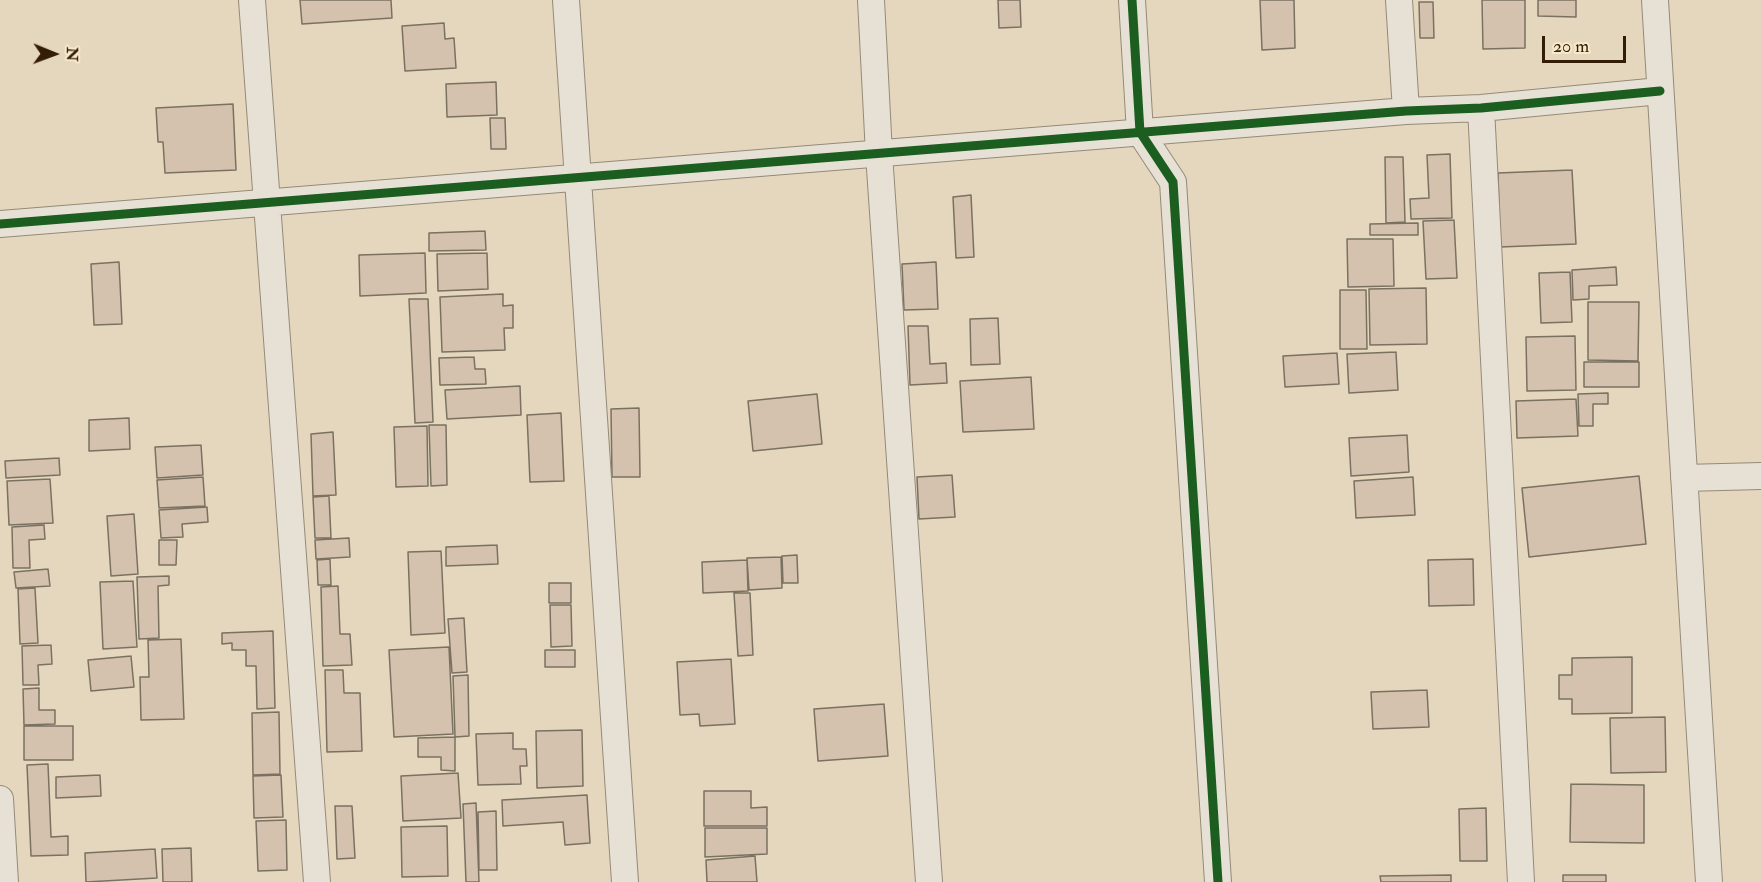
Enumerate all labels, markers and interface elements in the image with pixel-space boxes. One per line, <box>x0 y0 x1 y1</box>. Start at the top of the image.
north arrow <box>24 24 84 84</box>
scale bar <box>1545 24 1629 62</box>
text: 20 m <box>1553 35 1589 58</box>
text: N <box>62 47 82 62</box>

